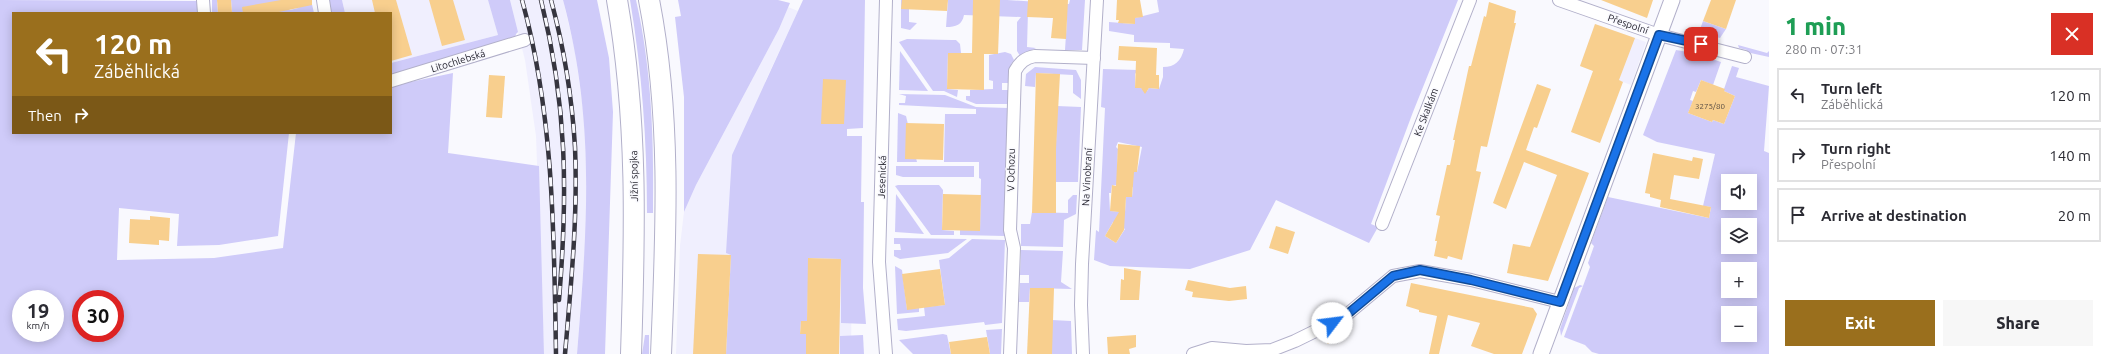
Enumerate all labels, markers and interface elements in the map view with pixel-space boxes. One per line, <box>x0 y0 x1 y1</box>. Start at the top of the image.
street label: Přespolní <box>1606 12 1650 36</box>
text: 1 min <box>1785 13 1846 40</box>
button: close <box>2051 13 2093 55</box>
pin <box>1684 27 1718 61</box>
icon: left <box>28 28 80 80</box>
text: 120 m <box>94 28 172 59</box>
icon: arrive <box>1690 33 1712 55</box>
text: 280 m · 07:31 <box>1785 42 1863 56</box>
street label: Litochlebská <box>430 48 486 74</box>
text: Záběhlická <box>94 61 180 81</box>
text: Turn left <box>1821 80 1882 97</box>
icon: left <box>1787 84 1809 106</box>
street label: Ke Skalkám <box>1412 86 1440 138</box>
text: 120 m <box>2049 87 2091 104</box>
text: Záběhlická <box>1821 97 1883 111</box>
house number: 3275/80 <box>1695 102 1725 111</box>
icon: right <box>70 104 92 126</box>
text: Then <box>28 107 62 124</box>
text: Turn right <box>1821 140 1891 157</box>
icon: right <box>1787 144 1809 166</box>
street label: Na Vinobraní <box>1080 147 1094 206</box>
text: 140 m <box>2049 147 2091 164</box>
street label: V Ochozu <box>1005 148 1017 192</box>
street label: Jižní spojka <box>628 150 640 202</box>
street label: Jesenická <box>876 155 888 199</box>
text: Přespolní <box>1821 157 1876 171</box>
map controls <box>1721 174 1757 342</box>
button: sound <box>1721 174 1757 210</box>
icon: arrive <box>1787 204 1809 226</box>
text: Arrive at destination <box>1821 207 1967 224</box>
text: 20 m <box>2058 207 2091 224</box>
button: layers <box>1721 218 1757 254</box>
button: + <box>1721 262 1757 298</box>
speed limit sign: 30 <box>72 290 124 342</box>
text: 19 <box>27 299 49 322</box>
button: Exit <box>1785 300 1935 346</box>
button: Share <box>1943 300 2093 346</box>
position arrow <box>1311 302 1353 344</box>
button: − <box>1721 306 1757 342</box>
text: km/h <box>26 320 50 331</box>

